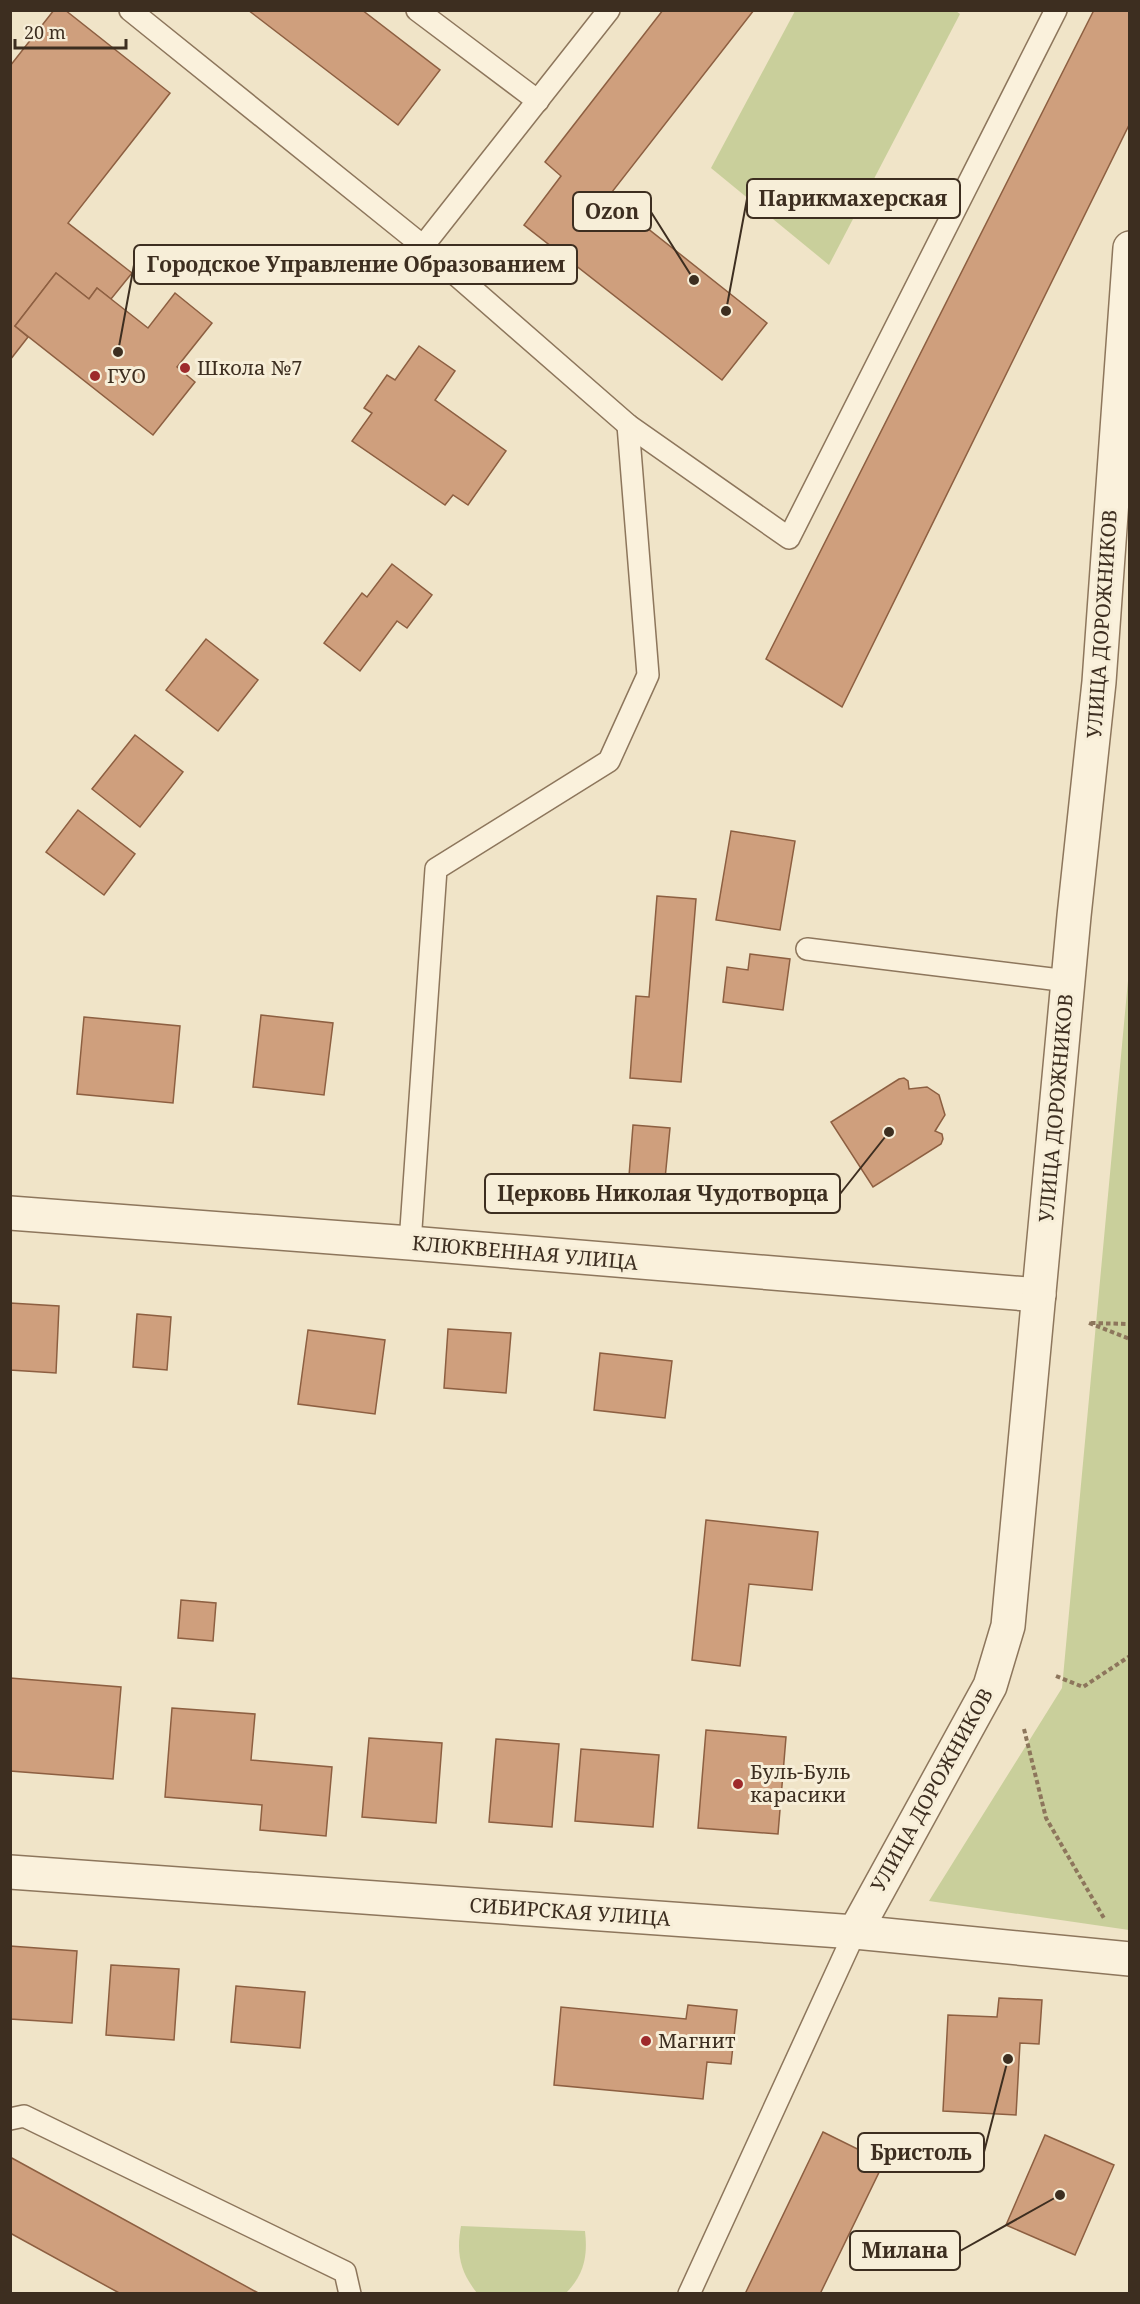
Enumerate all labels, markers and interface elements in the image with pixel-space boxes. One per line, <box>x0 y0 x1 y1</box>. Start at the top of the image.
scale bar <box>15 12 126 50</box>
text: 20 m <box>24 20 66 44</box>
callout: Парикмахерская <box>747 179 960 218</box>
text: Парикмахерская <box>759 184 948 212</box>
callout: Ozon <box>573 192 651 231</box>
text: Ozon <box>585 197 639 225</box>
callout: Городское Управление Образованием <box>134 245 577 284</box>
text: Городское Управление Образованием <box>147 250 565 278</box>
place label: Школа №7 <box>197 354 302 381</box>
marker: Школа №7 <box>178 361 192 375</box>
place label: ГУО <box>107 362 146 389</box>
marker: ГУО <box>88 369 102 383</box>
street label: УЛИЦА ДОРОЖНИКОВ <box>1080 509 1123 739</box>
street label: УЛИЦА ДОРОЖНИКОВ <box>1032 993 1079 1223</box>
callout: Церковь Николая Чудотворца <box>485 1174 840 1213</box>
text: Церковь Николая Чудотворца <box>497 1179 829 1207</box>
street label: КЛЮКВЕННАЯ УЛИЦА <box>411 1229 640 1276</box>
street label: УЛИЦА ДОРОЖНИКОВ <box>864 1683 999 1897</box>
place label: Буль-Буль карасики <box>750 1758 850 1808</box>
marker: Буль-Буль карасики <box>731 1777 745 1791</box>
street label: СИБИРСКАЯ УЛИЦА <box>468 1891 673 1932</box>
place label: Магнит <box>658 2027 736 2054</box>
marker: Магнит <box>639 2034 653 2048</box>
callout: Бристоль <box>858 2133 984 2172</box>
text: Бристоль <box>870 2138 972 2166</box>
callout: Милана <box>850 2231 960 2270</box>
text: Милана <box>862 2236 948 2264</box>

